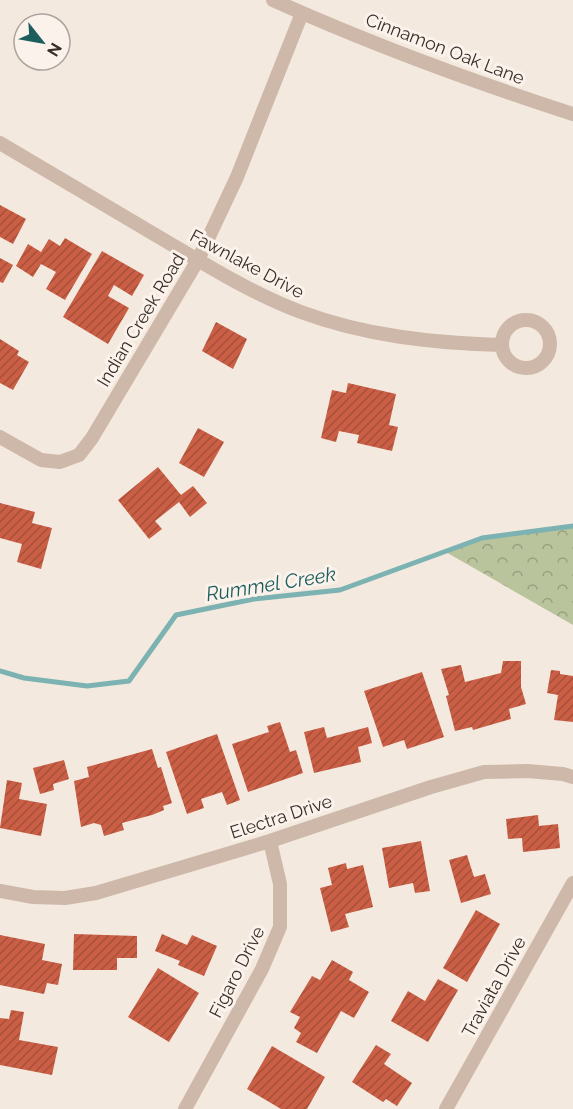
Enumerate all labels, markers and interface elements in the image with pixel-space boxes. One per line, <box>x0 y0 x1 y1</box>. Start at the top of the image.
street label: Cinnamon Oak Lane <box>363 9 528 89</box>
north arrow <box>12 12 72 72</box>
text: N <box>43 39 66 60</box>
street label: Fawnlake Drive <box>187 225 308 303</box>
street label: Indian Creek Road <box>92 249 189 390</box>
water label: Rummel Creek <box>204 562 338 606</box>
street label: Electra Drive <box>227 790 335 843</box>
street label: Figaro Drive <box>205 922 269 1021</box>
street label: Traviata Drive <box>457 932 530 1041</box>

